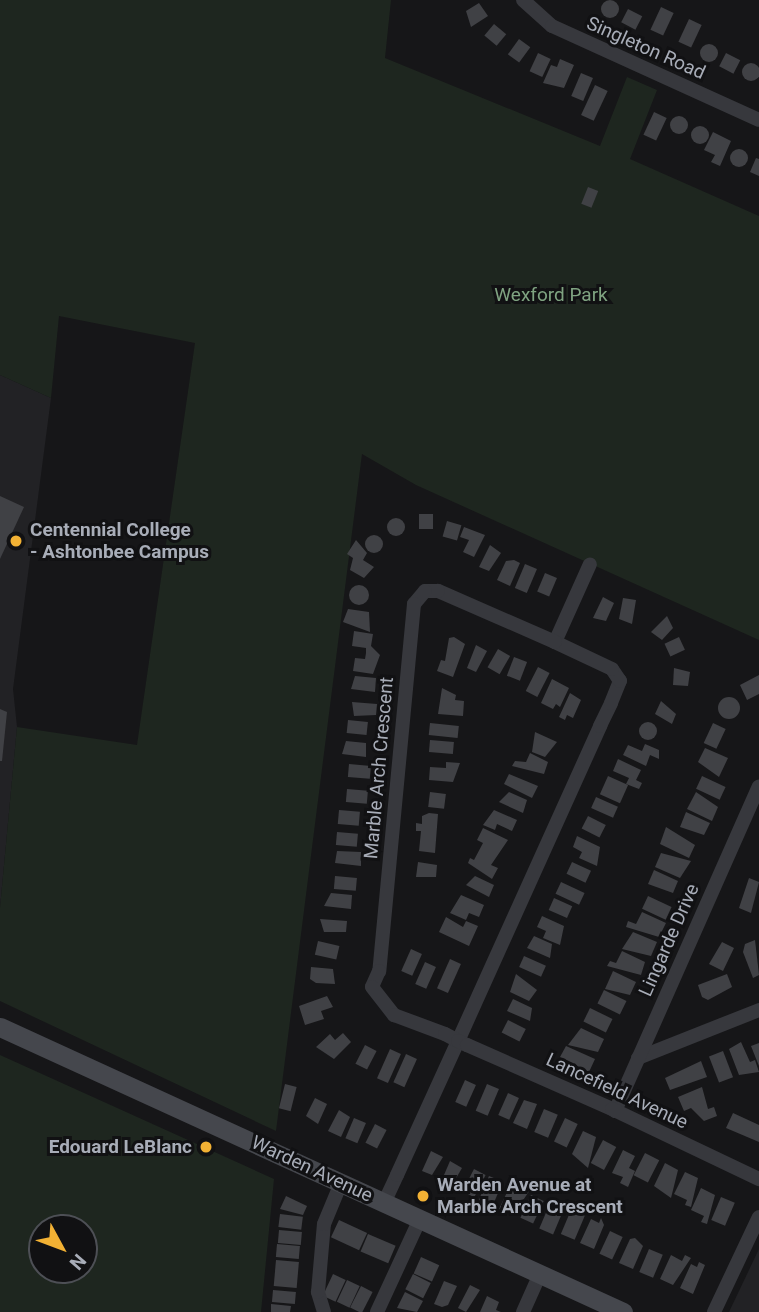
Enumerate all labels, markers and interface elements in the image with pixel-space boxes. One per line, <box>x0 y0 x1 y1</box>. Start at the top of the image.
street label: Singleton Road <box>583 12 709 84</box>
park label: Wexford Park <box>494 284 608 306</box>
place label: Centennial College - Ashtonbee Campus <box>30 519 209 563</box>
marker: Centennial College - Ashtonbee Campus <box>8 533 24 549</box>
street label: Marble Arch Crescent <box>360 676 398 860</box>
street label: Lingarde Drive <box>634 880 704 1000</box>
street label: Lancefield Avenue <box>542 1048 692 1134</box>
street label: Warden Avenue <box>248 1131 376 1207</box>
place label: Edouard LeBlanc <box>49 1136 192 1158</box>
marker: Edouard LeBlanc <box>198 1139 214 1155</box>
place label: Warden Avenue at Marble Arch Crescent <box>437 1174 623 1218</box>
marker: Warden Avenue at Marble Arch Crescent <box>415 1188 431 1204</box>
north arrow <box>28 1214 98 1284</box>
text: N <box>65 1249 91 1274</box>

